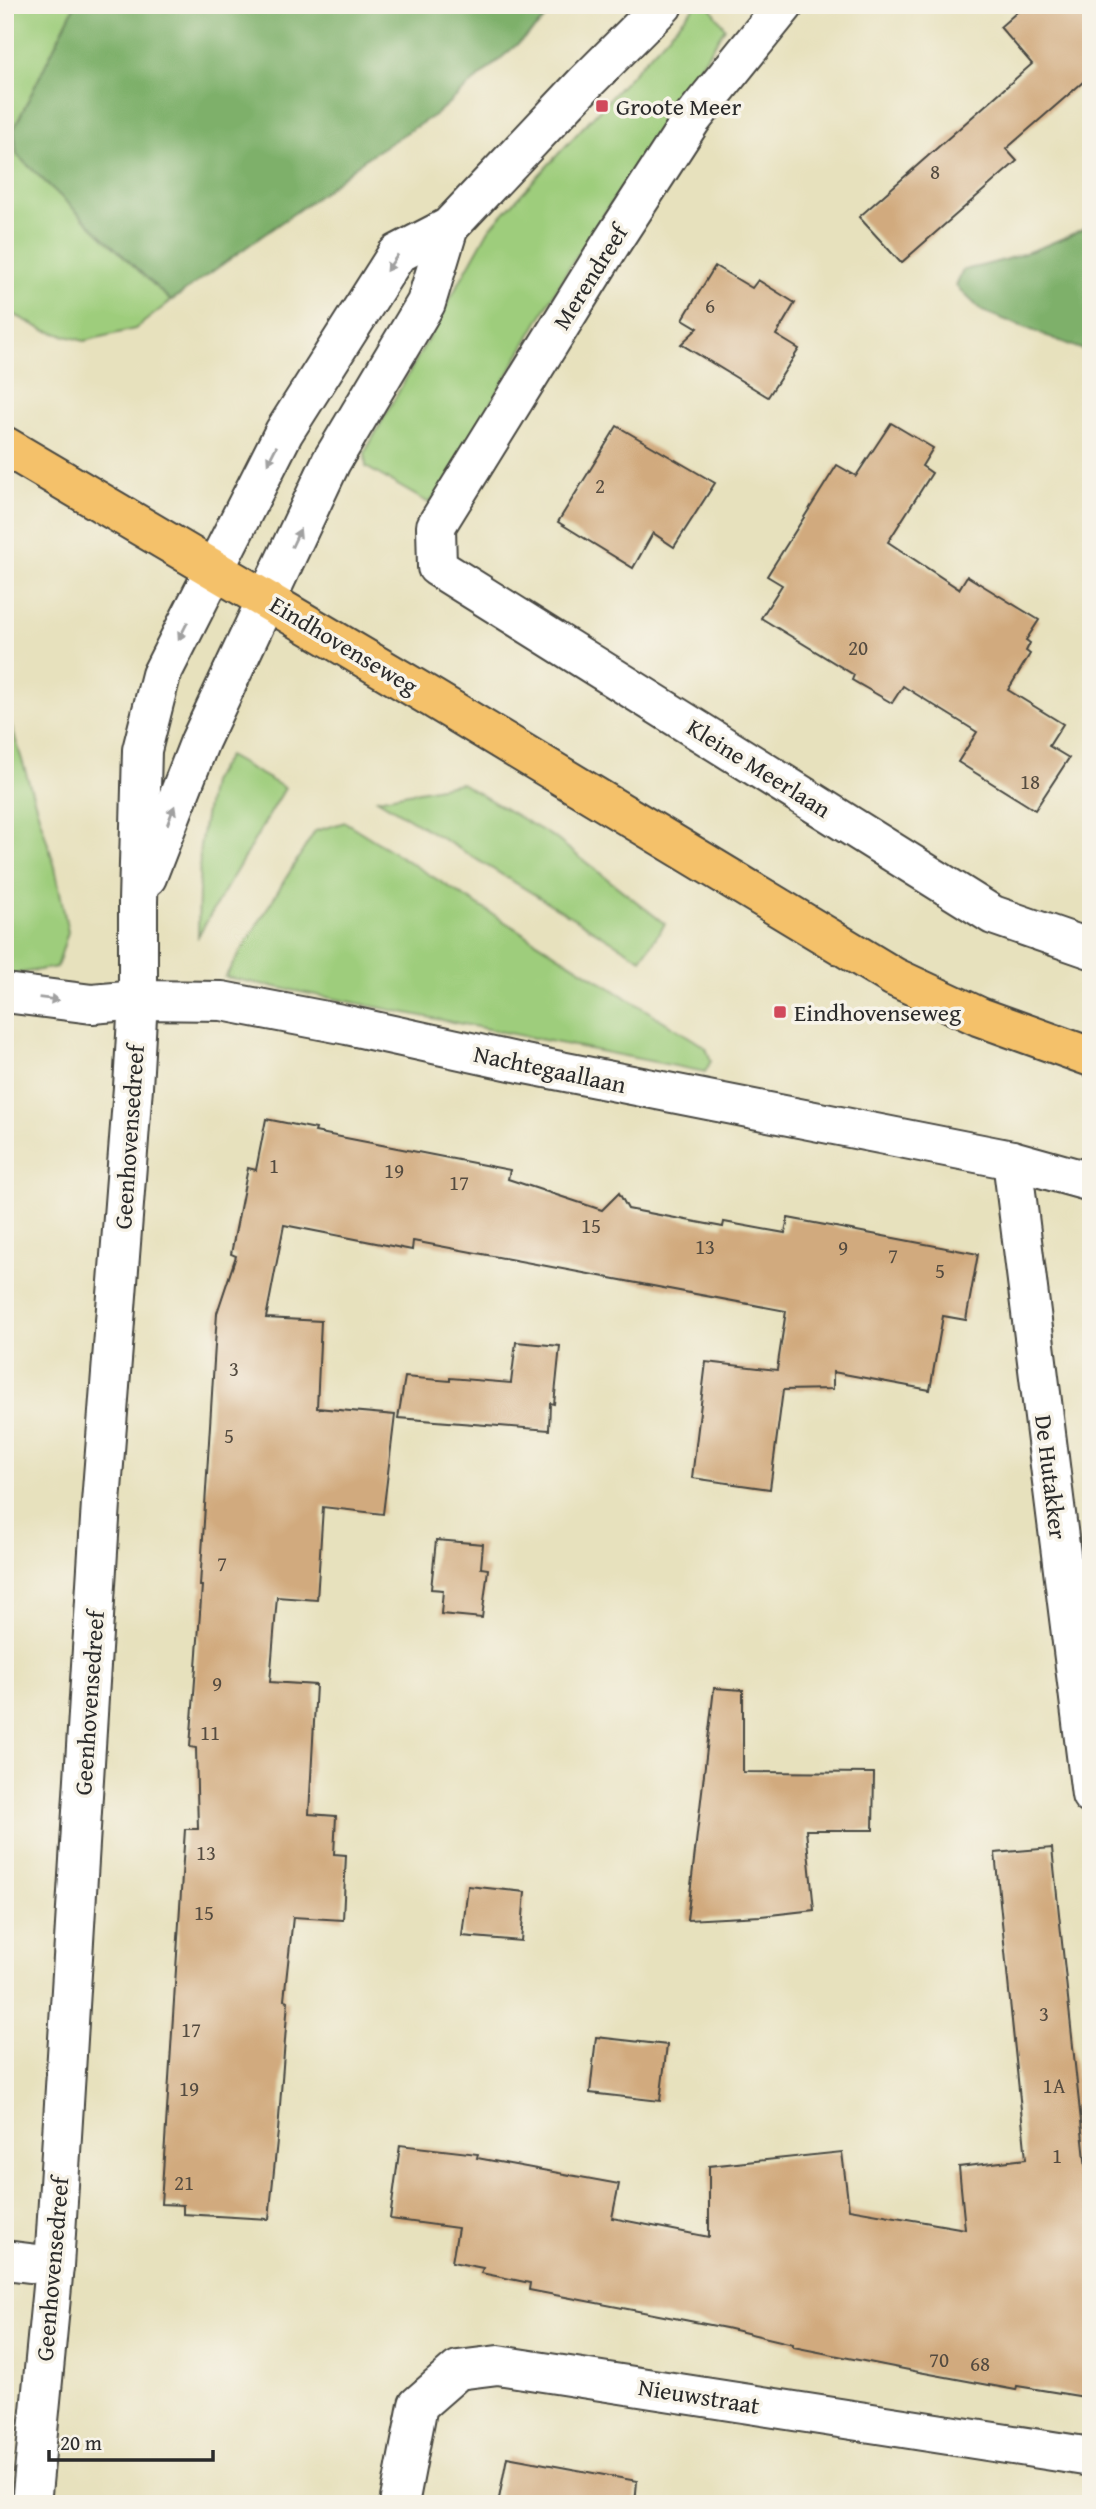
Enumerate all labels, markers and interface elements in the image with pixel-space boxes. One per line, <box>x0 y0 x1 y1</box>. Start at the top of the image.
place label: Groote Meer <box>616 89 741 124</box>
marker: Groote Meer <box>594 98 610 114</box>
house number: 8 <box>930 156 940 187</box>
street label: Merendreef <box>544 216 637 336</box>
one-way arrow <box>385 254 399 272</box>
house number: 6 <box>705 290 715 321</box>
one-way arrow <box>266 445 277 465</box>
house number: 2 <box>595 470 605 501</box>
one-way arrow <box>290 528 302 548</box>
street label: Eindhovenseweg <box>263 587 425 703</box>
one-way arrow <box>178 621 189 641</box>
house number: 20 <box>848 632 868 663</box>
street label: Kleine Meerlaan <box>680 710 838 827</box>
house number: 18 <box>1020 766 1040 797</box>
one-way arrow <box>166 805 177 826</box>
one-way arrow <box>38 993 60 1004</box>
place label: Eindhovenseweg <box>794 995 961 1030</box>
marker: Eindhovenseweg <box>772 1004 788 1020</box>
street label: Nachtegaallaan <box>471 1036 630 1102</box>
street label: Geenhovensedreef <box>105 1041 153 1230</box>
house number: 1 <box>269 1150 279 1181</box>
house number: 19 <box>384 1155 404 1186</box>
house number: 17 <box>449 1167 469 1198</box>
house number: 15 <box>581 1210 601 1241</box>
house number: 13 <box>695 1231 715 1262</box>
house number: 9 <box>838 1232 848 1263</box>
house number: 7 <box>888 1240 898 1271</box>
house number: 5 <box>935 1255 945 1286</box>
house number: 3 <box>229 1353 239 1384</box>
street label: De Hutakker <box>1026 1413 1076 1541</box>
house number: 5 <box>224 1420 234 1451</box>
house number: 7 <box>217 1548 227 1579</box>
street label: Geenhovensedreef <box>65 1607 113 1796</box>
house number: 9 <box>212 1668 222 1699</box>
house number: 11 <box>200 1717 220 1748</box>
house number: 13 <box>196 1837 216 1868</box>
house number: 15 <box>194 1897 214 1928</box>
house number: 3 <box>1039 1998 1049 2029</box>
house number: 17 <box>181 2014 201 2045</box>
house number: 1A <box>1043 2070 1066 2101</box>
house number: 19 <box>179 2073 199 2104</box>
house number: 1 <box>1052 2140 1062 2171</box>
house number: 21 <box>174 2167 194 2198</box>
street label: Geenhovensedreef <box>27 2173 78 2363</box>
house number: 70 <box>929 2344 949 2375</box>
house number: 68 <box>970 2348 990 2379</box>
street label: Nieuwstraat <box>636 2369 763 2423</box>
scale bar <box>49 2418 214 2462</box>
text: 20 m <box>60 2427 102 2458</box>

